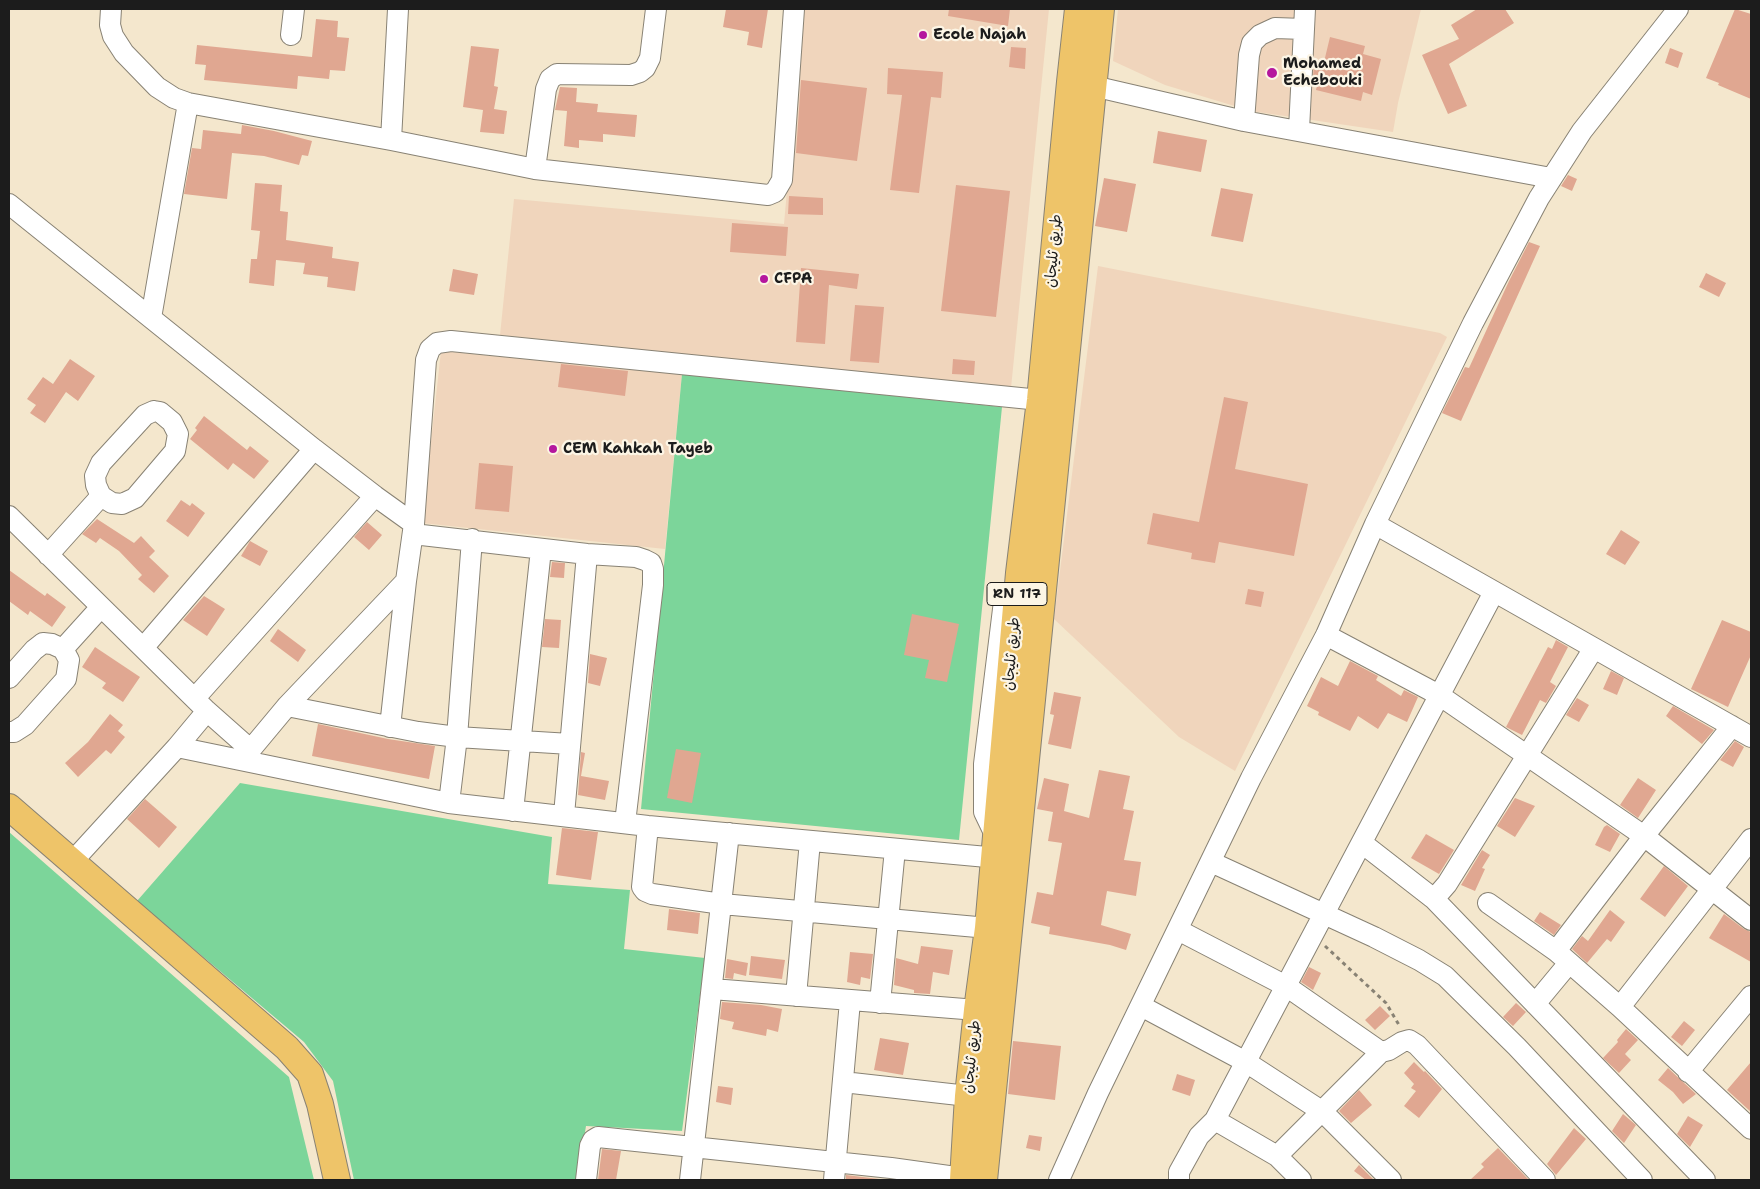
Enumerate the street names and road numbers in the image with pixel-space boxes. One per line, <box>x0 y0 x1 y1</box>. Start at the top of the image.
street label: طريق ثليجان <box>1042 213 1066 289</box>
road number: RN 117 <box>987 582 1047 606</box>
street label: طريق ثليجان <box>1000 616 1024 692</box>
street label: طريق ثليجان <box>959 1019 985 1095</box>

